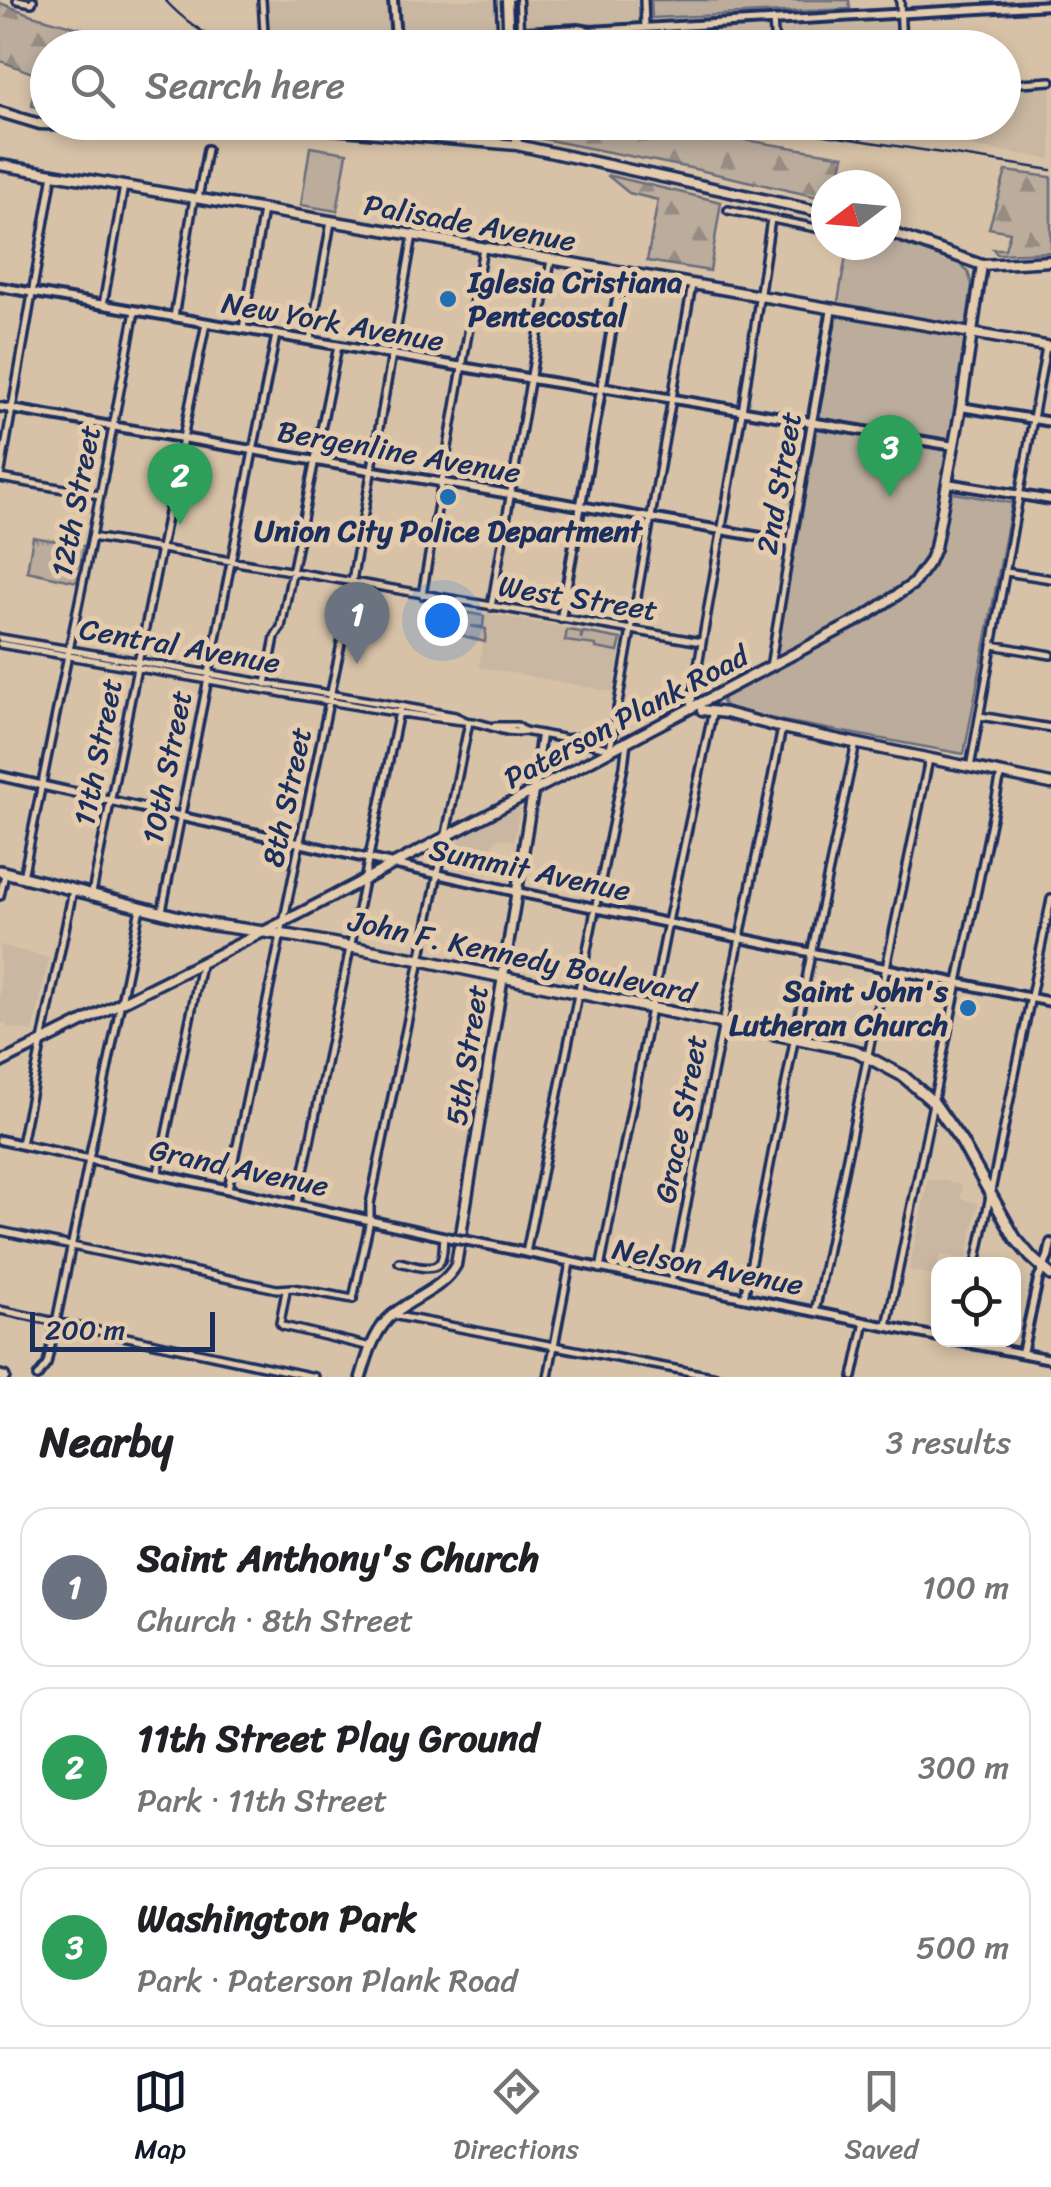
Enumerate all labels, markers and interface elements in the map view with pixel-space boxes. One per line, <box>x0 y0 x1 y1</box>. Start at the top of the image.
search box <box>30 30 1021 140</box>
text: Search here <box>145 52 345 119</box>
icon: search <box>65 58 120 113</box>
north arrow <box>811 170 901 260</box>
street label: Palisade Avenue <box>360 178 580 268</box>
place label: Iglesia Cristiana Pentecostal <box>466 255 682 343</box>
street label: New York Avenue <box>218 276 448 368</box>
marker: Iglesia Cristiana Pentecostal <box>437 288 459 310</box>
street label: Bergenline Avenue <box>273 404 525 500</box>
street label: 2nd Street <box>740 407 818 559</box>
pin: 3 <box>858 414 922 497</box>
street label: 12th Street <box>35 420 117 582</box>
pin: 2 <box>148 442 212 525</box>
marker: Union City Police Department <box>437 486 459 508</box>
place label: Union City Police Department <box>254 504 644 558</box>
street label: West Street <box>495 559 661 637</box>
pin: 1 <box>324 582 390 664</box>
your location <box>417 595 468 646</box>
street label: Central Avenue <box>75 602 285 690</box>
street label: Paterson Plank Road <box>494 628 760 805</box>
street label: 11th Street <box>57 673 139 831</box>
street label: 10th Street <box>126 685 208 849</box>
street label: 8th Street <box>246 722 328 872</box>
street label: Summit Avenue <box>424 822 636 918</box>
street label: John F. Kennedy Boulevard <box>342 894 703 1021</box>
place label: Saint John's Lutheran Church <box>729 964 949 1052</box>
street label: 5th Street <box>429 981 505 1129</box>
marker: Saint John's Lutheran Church <box>957 997 979 1019</box>
street label: Grace Street <box>638 1030 724 1208</box>
street label: Grand Avenue <box>144 1123 334 1213</box>
street label: Nelson Avenue <box>608 1222 808 1312</box>
map controls <box>931 1257 1021 1347</box>
button: locate <box>931 1257 1021 1347</box>
text: 200 m <box>45 1305 125 1354</box>
scale bar <box>30 1307 215 1352</box>
text: Nearby <box>40 1405 173 1479</box>
text: 3 results <box>886 1414 1011 1471</box>
text: Saint Anthony's Church <box>137 1525 539 1592</box>
text: 1 <box>68 1559 81 1616</box>
text: 100 m <box>922 1559 1009 1616</box>
text: Church · 8th Street <box>137 1592 413 1649</box>
text: 11th Street Play Ground <box>137 1705 538 1772</box>
text: 2 <box>65 1739 84 1796</box>
text: 300 m <box>918 1739 1009 1796</box>
text: Park · 11th Street <box>137 1772 387 1829</box>
text: Washington Park <box>137 1885 417 1952</box>
text: 3 <box>66 1919 83 1976</box>
text: 500 m <box>916 1919 1009 1976</box>
text: Park · Paterson Plank Road <box>137 1952 517 2009</box>
tab: Map <box>133 2064 188 2173</box>
tab: Directions <box>453 2064 579 2173</box>
tab: Saved <box>844 2064 918 2173</box>

